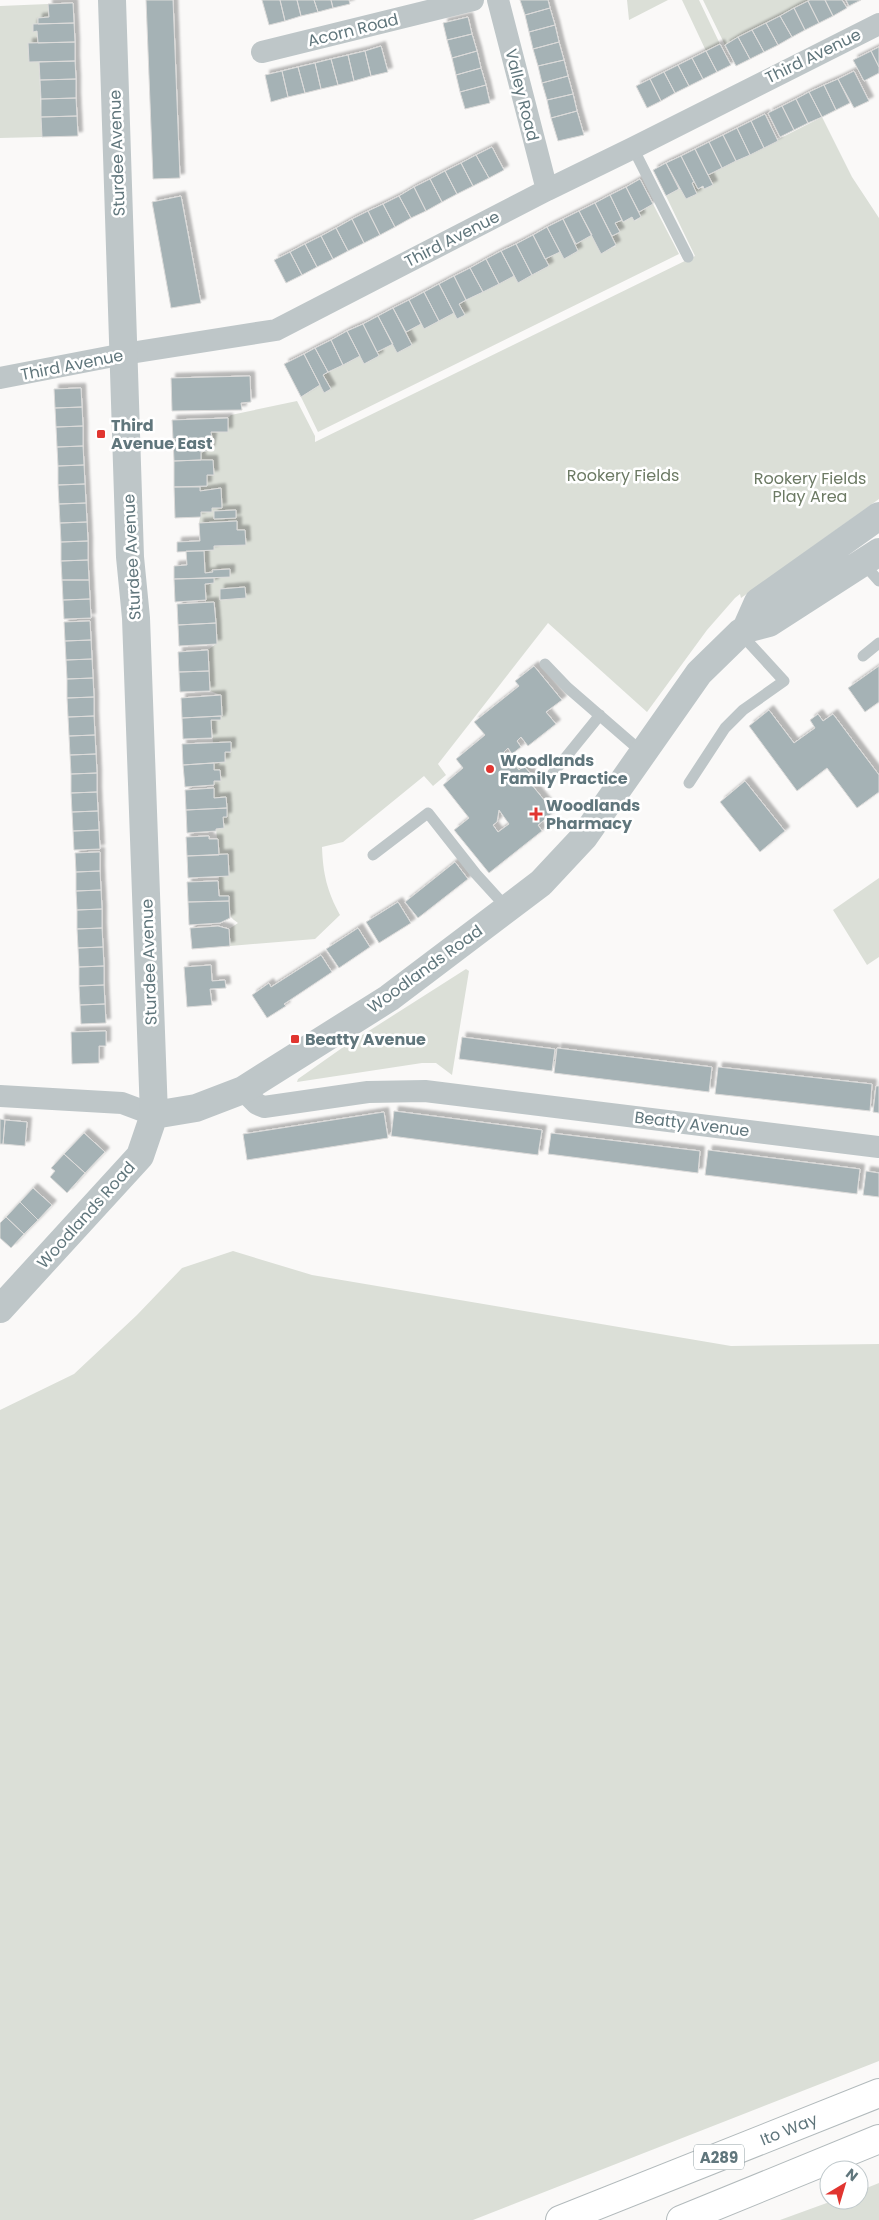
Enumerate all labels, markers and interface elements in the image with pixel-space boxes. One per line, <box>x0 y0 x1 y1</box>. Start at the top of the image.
street label: Acorn Road <box>305 8 401 52</box>
street label: Third Avenue <box>761 23 865 89</box>
street label: Valley Road <box>499 46 545 144</box>
street label: Sturdee Avenue <box>103 89 131 217</box>
street label: Third Avenue <box>400 205 504 273</box>
street label: Third Avenue <box>19 344 125 386</box>
place label: Third Avenue East <box>111 414 212 455</box>
marker: Third Avenue East <box>95 428 107 440</box>
park label: Rookery Fields <box>567 464 679 487</box>
park label: Rookery Fields Play Area <box>754 467 866 508</box>
street label: Sturdee Avenue <box>117 493 147 621</box>
place label: Woodlands Family Practice <box>500 749 628 790</box>
marker: Woodlands Family Practice <box>484 763 496 775</box>
place label: Woodlands Pharmacy <box>546 794 640 835</box>
marker: Woodlands Pharmacy <box>530 808 542 820</box>
street label: Sturdee Avenue <box>135 898 163 1026</box>
street label: Woodlands Road <box>363 919 487 1019</box>
place label: Beatty Avenue <box>305 1028 426 1051</box>
marker: Beatty Avenue <box>289 1033 301 1045</box>
street label: Beatty Avenue <box>633 1106 751 1142</box>
street label: Woodlands Road <box>32 1156 140 1274</box>
street label: Ito Way <box>757 2107 821 2151</box>
road number: A289 <box>694 2144 744 2170</box>
north arrow <box>819 2160 869 2210</box>
text: N <box>842 2164 862 2186</box>

